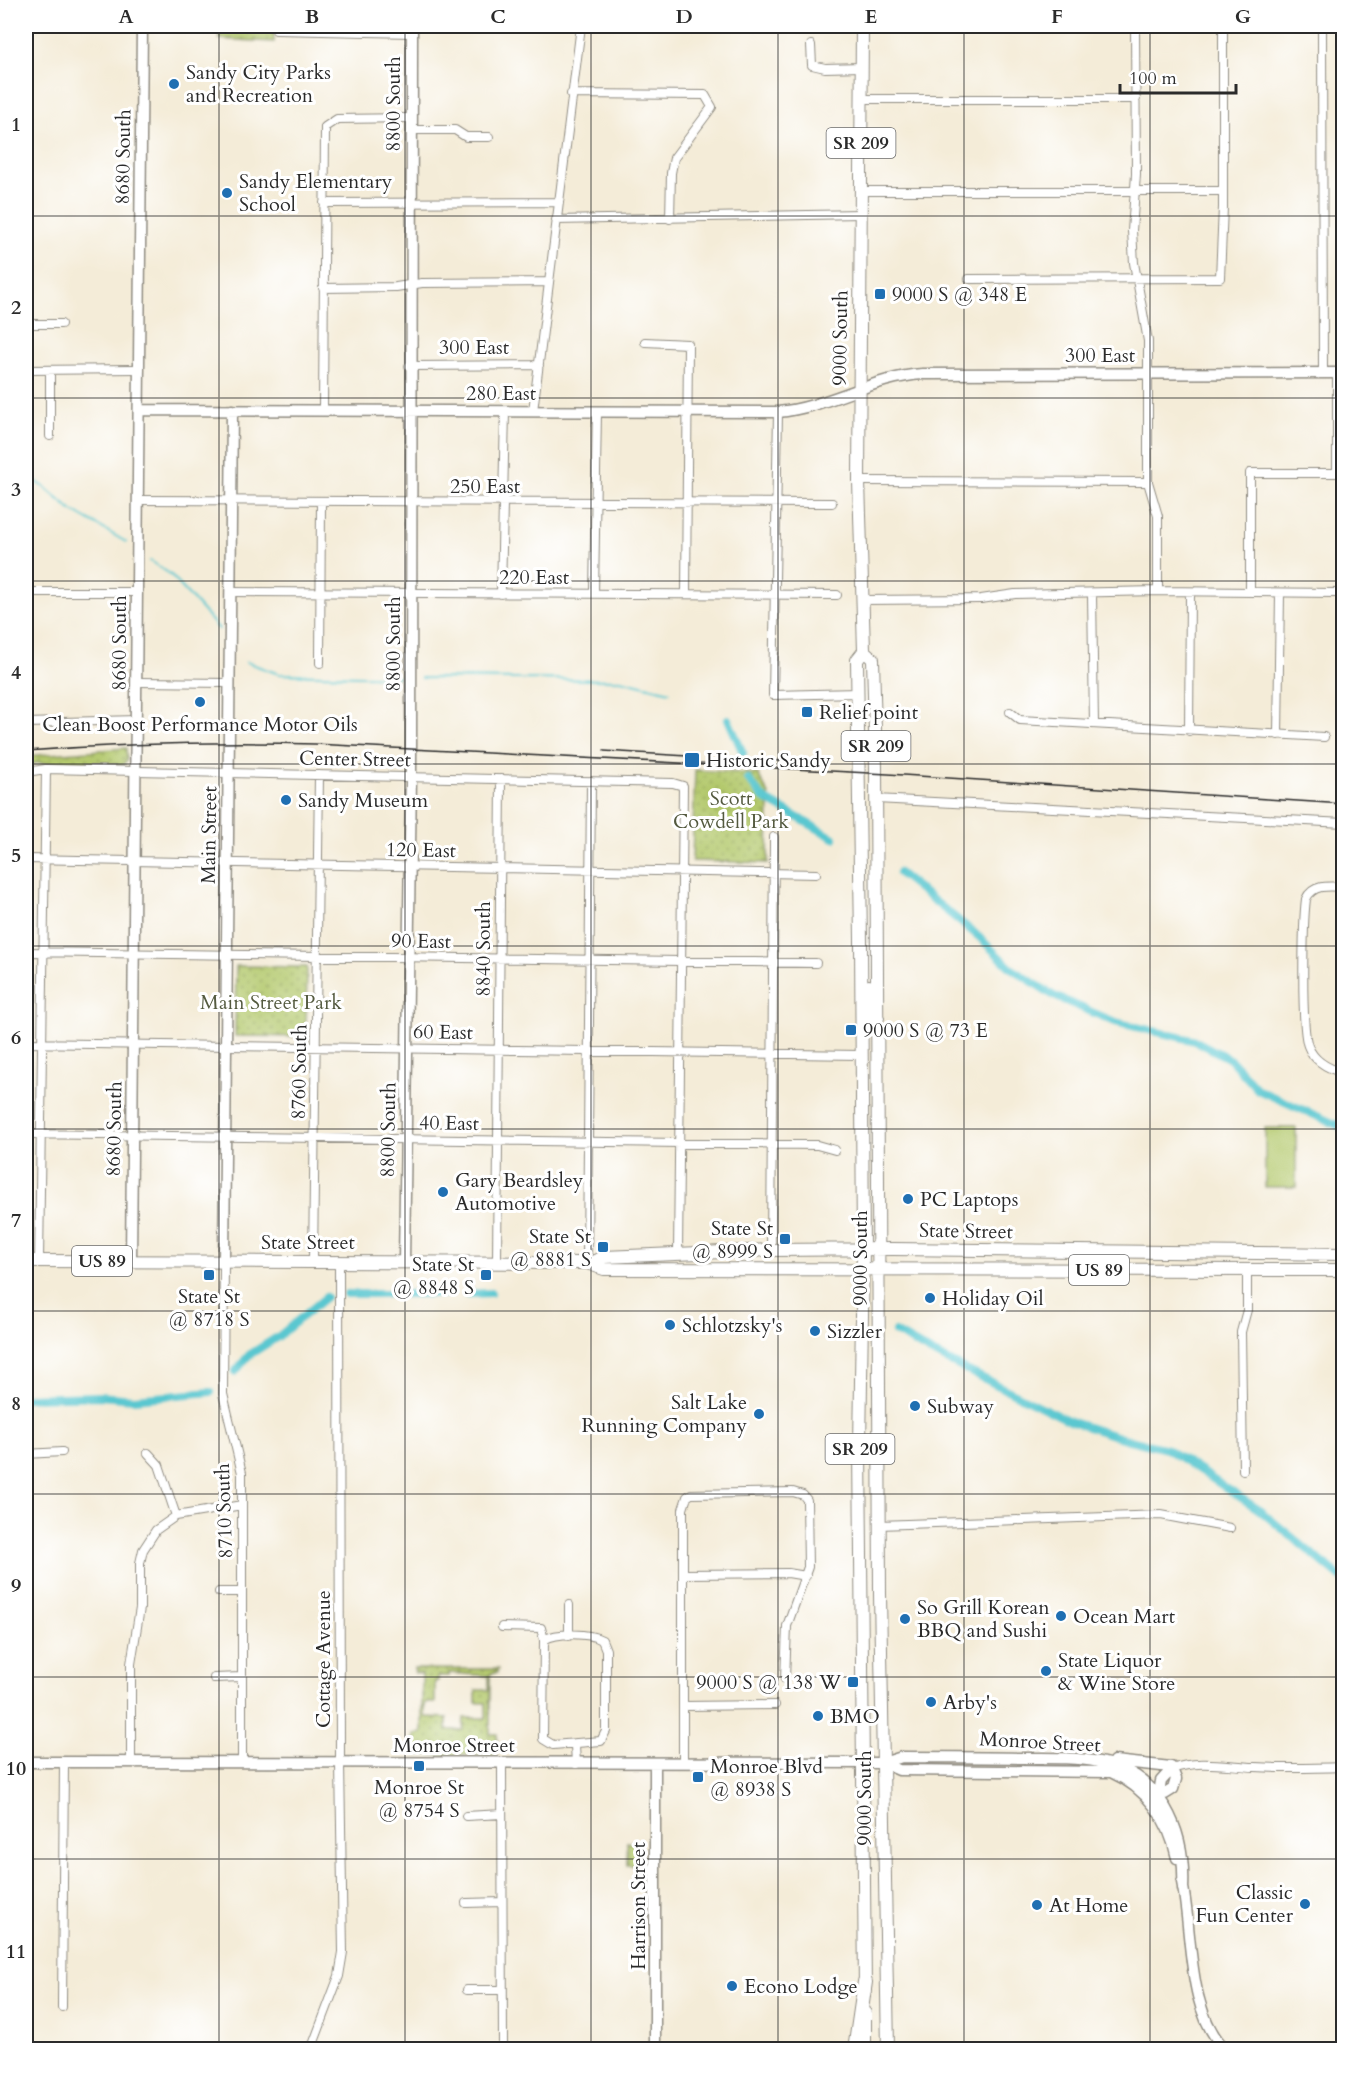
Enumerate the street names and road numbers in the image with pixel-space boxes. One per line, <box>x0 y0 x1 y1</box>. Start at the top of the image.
street label: 8800 South <box>380 56 407 152</box>
street label: 8680 South <box>109 109 137 205</box>
road number: SR 209 <box>826 128 896 158</box>
street label: 9000 South <box>826 290 854 386</box>
street label: 300 East <box>439 334 510 361</box>
street label: 300 East <box>1065 342 1136 369</box>
street label: 280 East <box>466 380 537 407</box>
street label: 250 East <box>450 473 521 500</box>
street label: 220 East <box>499 564 570 591</box>
street label: 8680 South <box>106 595 133 691</box>
street label: 8800 South <box>380 596 407 692</box>
road number: SR 209 <box>842 731 910 761</box>
street label: Center Street <box>299 745 412 773</box>
street label: Main Street <box>195 785 223 884</box>
street label: 120 East <box>386 836 457 864</box>
street label: 8840 South <box>470 901 497 997</box>
street label: 90 East <box>391 927 452 955</box>
street label: 60 East <box>413 1018 474 1046</box>
street label: 8760 South <box>285 1024 313 1120</box>
street label: 8680 South <box>100 1081 128 1177</box>
street label: 8800 South <box>374 1082 402 1178</box>
street label: 40 East <box>419 1109 480 1137</box>
street label: 9000 South <box>847 1210 874 1306</box>
street label: State Street <box>919 1217 1014 1245</box>
street label: State Street <box>261 1229 356 1256</box>
road number: US 89 <box>72 1246 132 1276</box>
road number: US 89 <box>1069 1255 1129 1285</box>
road number: SR 209 <box>826 1434 894 1464</box>
street label: 8710 South <box>209 1463 239 1559</box>
street label: Cottage Avenue <box>310 1590 337 1728</box>
street label: Monroe Street <box>979 1725 1102 1759</box>
street label: Monroe Street <box>393 1732 516 1759</box>
street label: 9000 South <box>851 1750 878 1846</box>
street label: Harrison Street <box>625 1841 652 1970</box>

